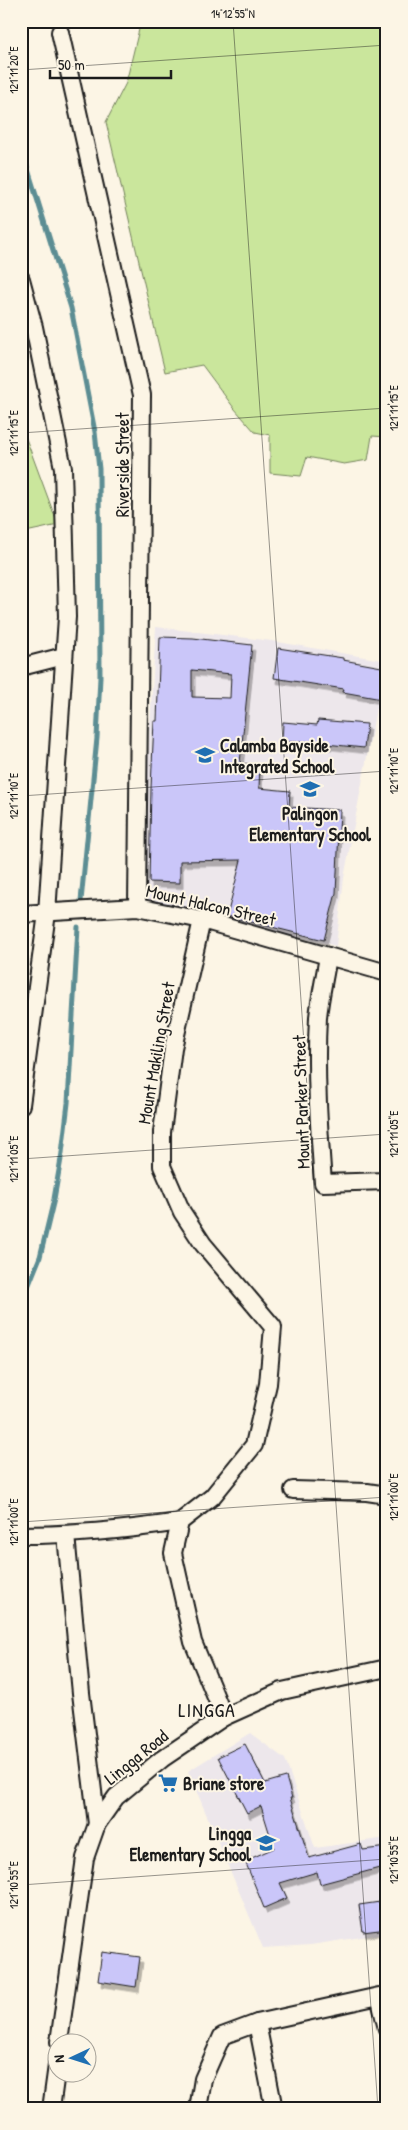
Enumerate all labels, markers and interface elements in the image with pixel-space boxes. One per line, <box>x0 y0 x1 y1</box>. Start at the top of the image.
text: 14°12'55"N <box>211 5 255 22</box>
text: 121°11'20"E <box>5 45 22 94</box>
scale bar <box>50 48 171 80</box>
text: 50 m <box>58 54 85 75</box>
text: 121°11'15"E <box>385 384 402 431</box>
text: 121°11'15"E <box>5 409 22 456</box>
street label: Riverside Street <box>110 412 135 517</box>
place label: Calamba Bayside Integrated School <box>220 733 336 780</box>
school or university icon: Calamba Bayside Integrated School <box>194 744 216 766</box>
text: 121°11'10"E <box>385 747 402 794</box>
text: 121°11'10"E <box>5 772 22 819</box>
school or university icon: Palingon Elementary School <box>299 778 321 800</box>
place label: Palingon Elementary School <box>249 801 372 848</box>
street label: Mount Halcon Street <box>144 878 279 932</box>
street label: Mount Makiling Street <box>131 979 181 1126</box>
street label: Mount Parker Street <box>286 1034 316 1169</box>
text: 121°11'05"E <box>385 1110 402 1158</box>
text: 121°11'05"E <box>5 1135 22 1183</box>
text: 121°11'00"E <box>385 1473 402 1521</box>
text: 121°11'00"E <box>5 1498 22 1546</box>
district label: LINGGA <box>178 1696 236 1723</box>
street label: Lingga Road <box>99 1723 173 1791</box>
place label: Briane store <box>183 1771 265 1796</box>
supermarket icon: Briane store <box>157 1772 179 1794</box>
place label: Lingga Elementary School <box>130 1821 252 1868</box>
school or university icon: Lingga Elementary School <box>255 1832 277 1854</box>
text: 121°10'55"E <box>385 1835 402 1884</box>
text: 121°10'55"E <box>5 1860 22 1909</box>
north arrow <box>48 2032 98 2082</box>
text: N <box>49 2054 68 2063</box>

